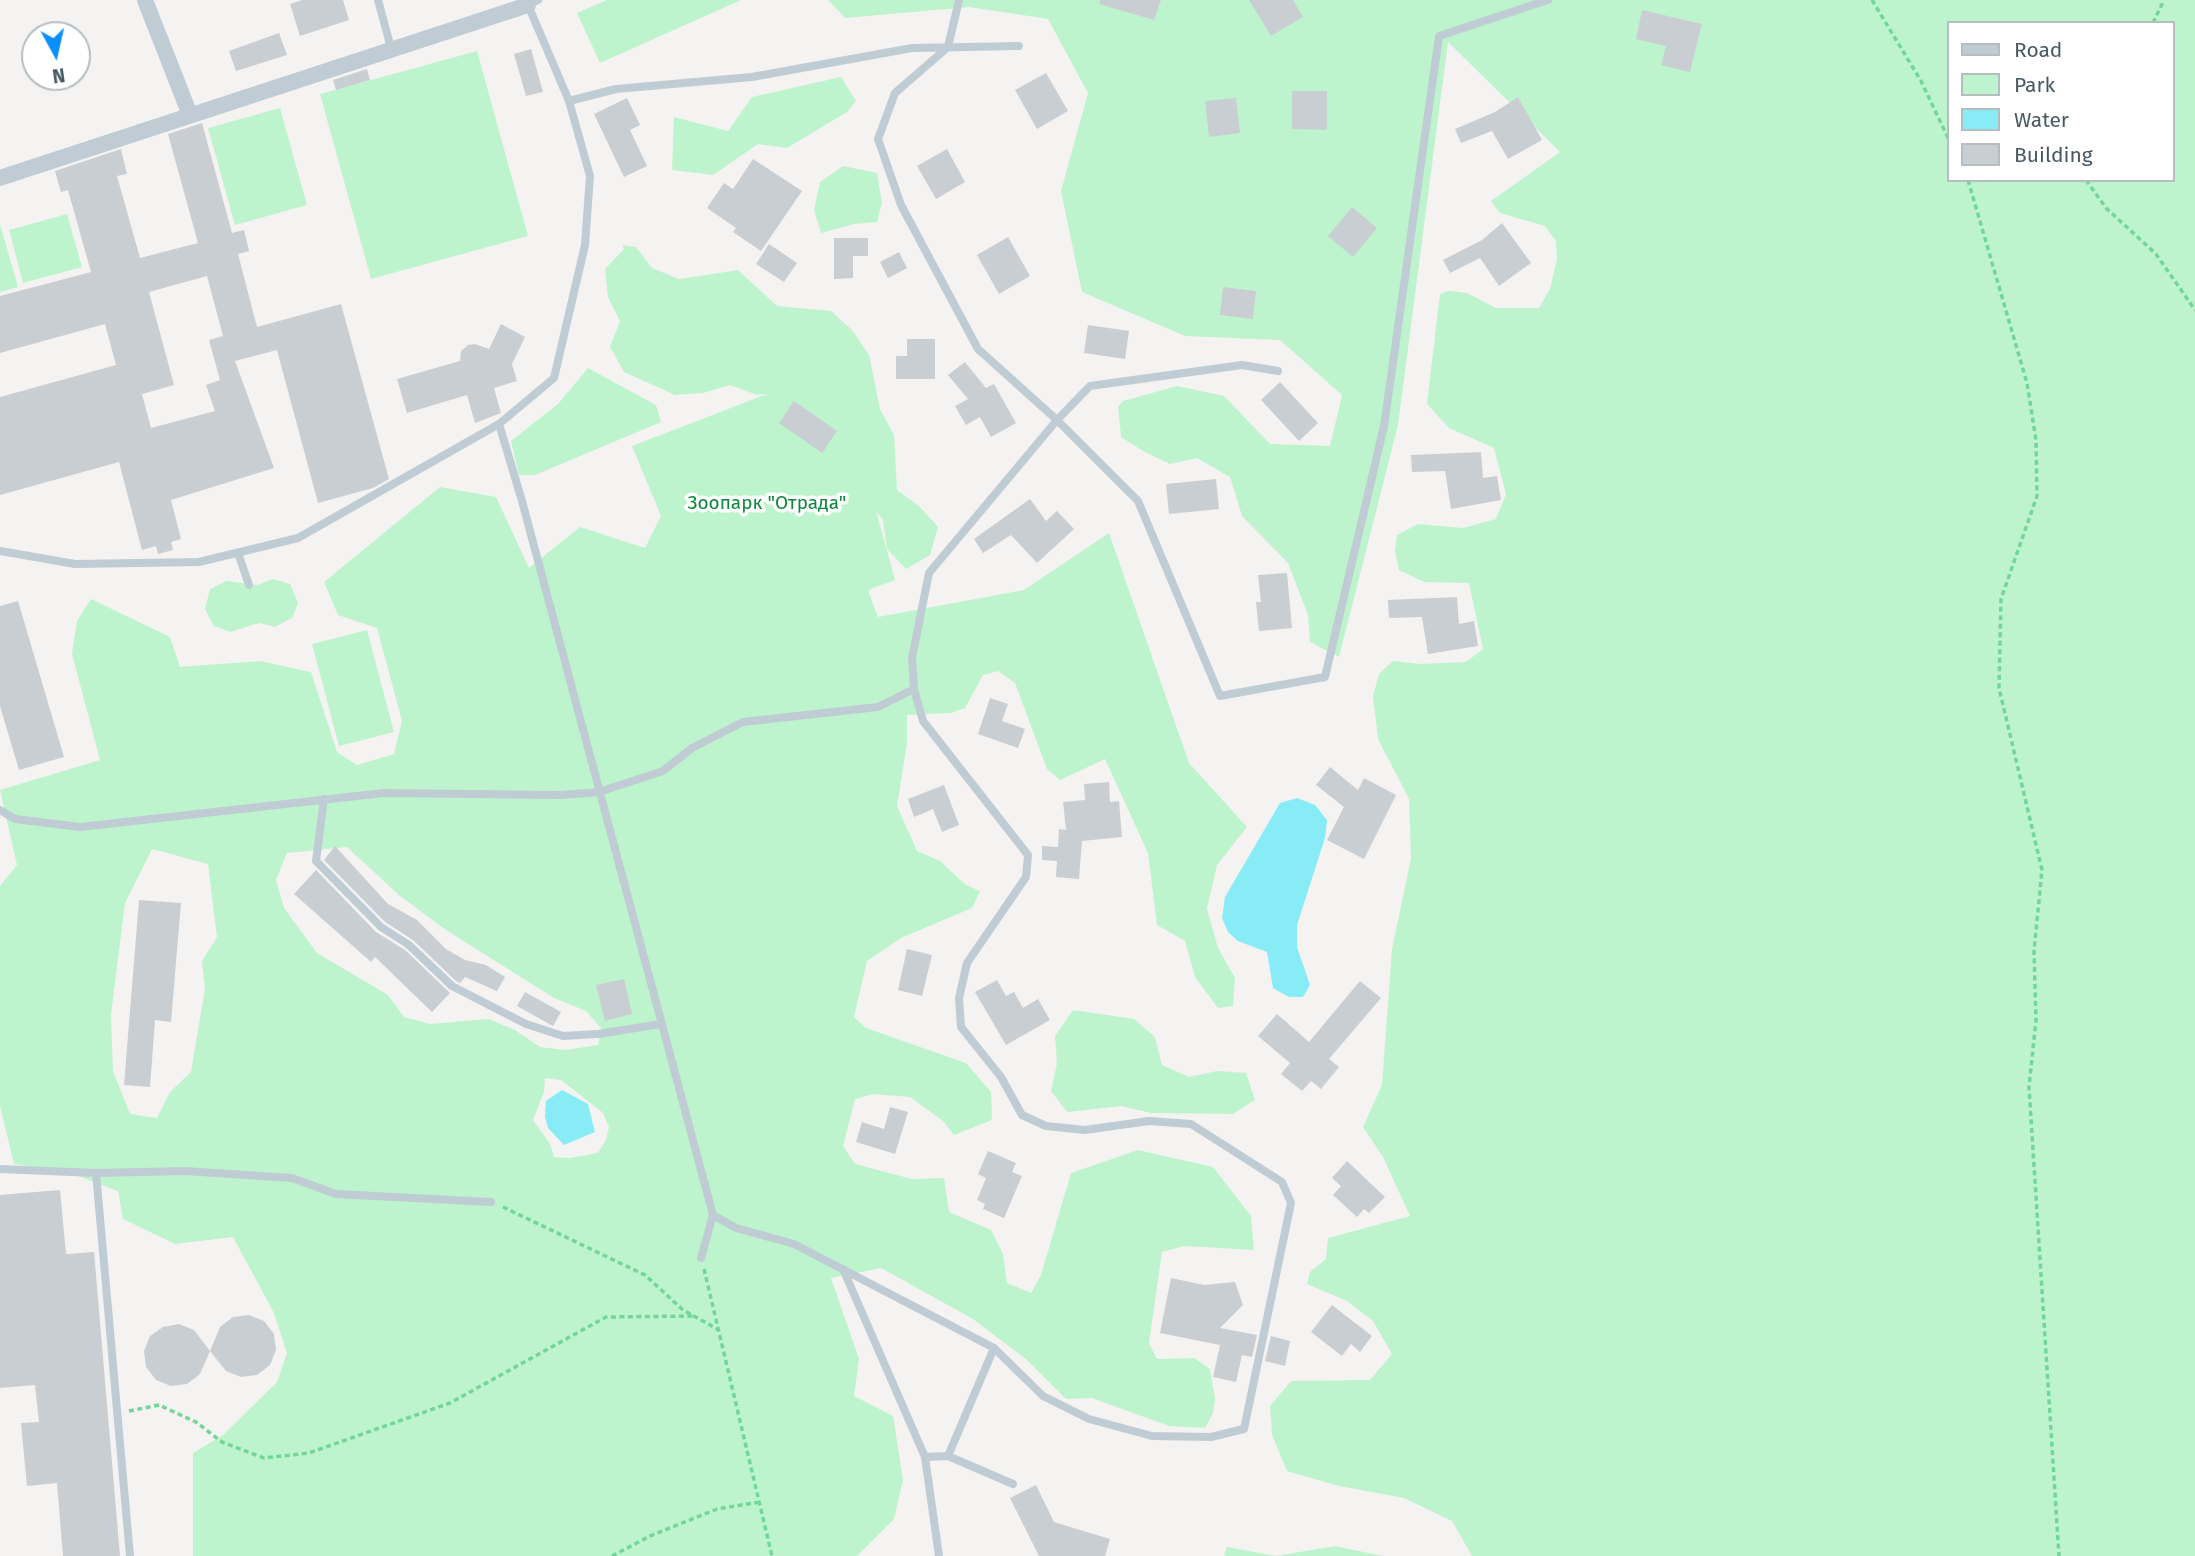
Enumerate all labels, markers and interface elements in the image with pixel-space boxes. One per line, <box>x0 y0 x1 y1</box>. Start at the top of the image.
north arrow <box>21 21 91 91</box>
legend <box>1946 21 2174 182</box>
text: Road <box>2014 37 2062 63</box>
text: N <box>51 63 67 88</box>
text: Park <box>2014 72 2055 98</box>
text: Water <box>2014 107 2069 133</box>
text: Building <box>2014 142 2093 168</box>
park label: Зоопарк "Отрада" <box>688 493 846 515</box>

